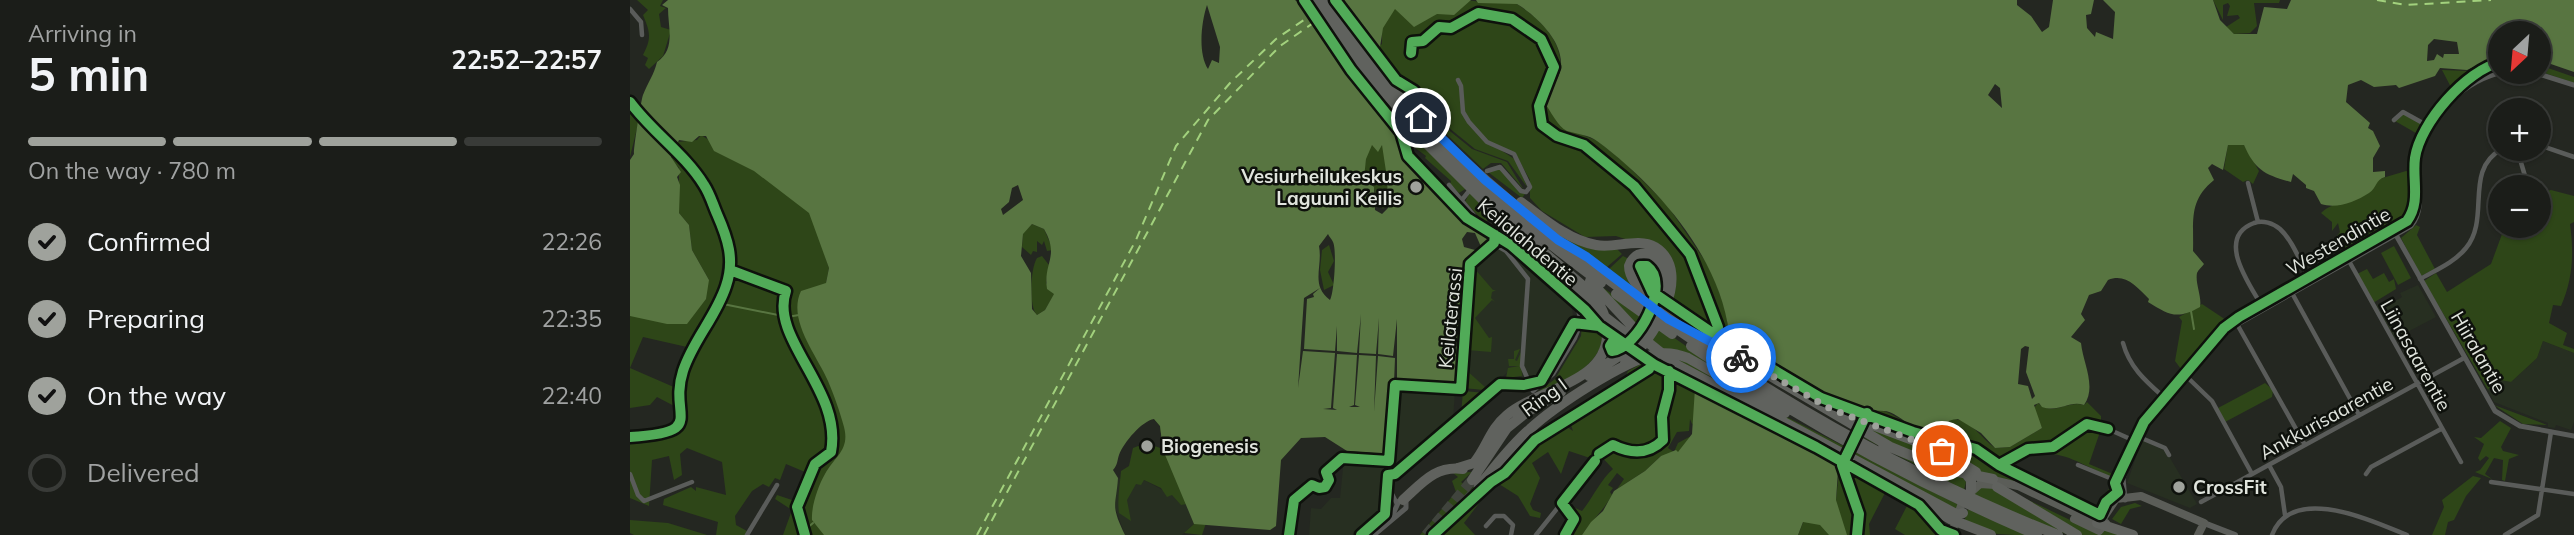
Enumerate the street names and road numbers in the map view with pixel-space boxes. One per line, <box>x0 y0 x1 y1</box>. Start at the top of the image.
street label: Keilalahdentie <box>1473 193 1583 291</box>
street label: Westendintie <box>2282 202 2394 280</box>
street label: Keilaterassi <box>1433 266 1467 370</box>
street label: Liinasaarentie <box>2375 295 2457 415</box>
street label: Hiiralantie <box>2446 307 2512 397</box>
street label: Ankkurisaarentie <box>2255 371 2397 465</box>
street label: Ring I <box>1517 373 1571 421</box>

